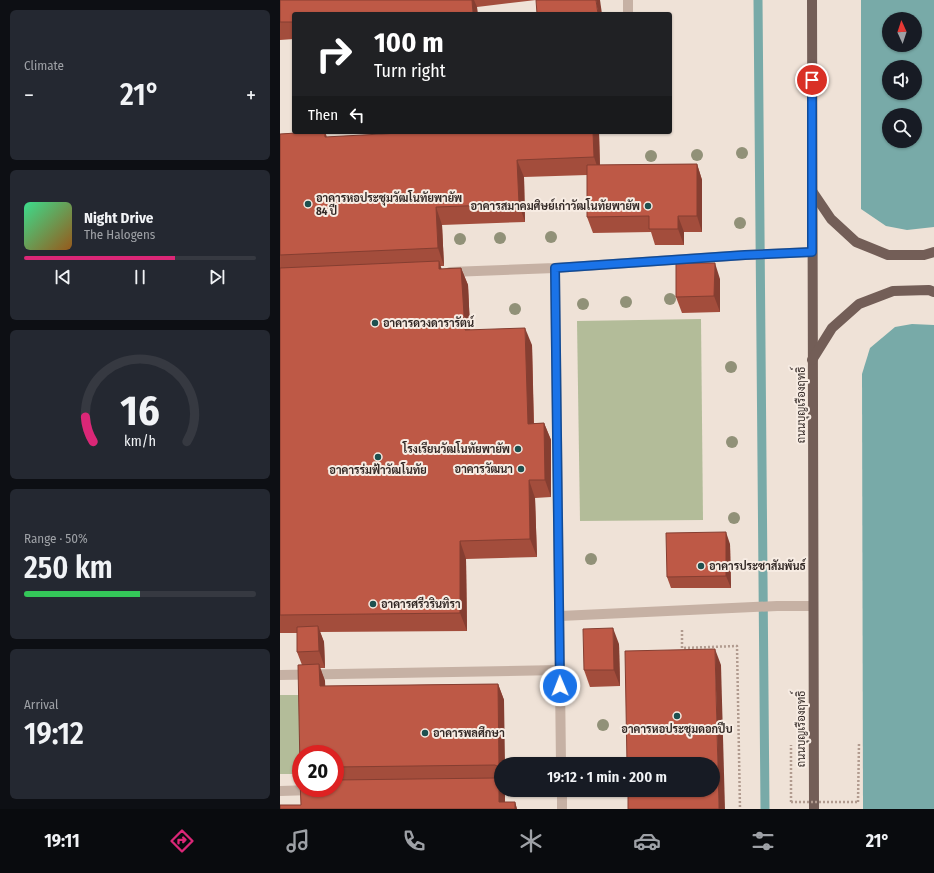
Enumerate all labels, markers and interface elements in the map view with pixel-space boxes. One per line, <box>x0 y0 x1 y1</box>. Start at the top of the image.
north arrow <box>882 12 922 52</box>
map controls <box>882 12 922 148</box>
text: 100 m <box>374 26 444 59</box>
icon: right <box>308 28 360 80</box>
text: Climate <box>24 58 64 73</box>
text: Turn right <box>374 60 446 82</box>
button: sound <box>882 60 922 100</box>
pin <box>795 63 829 97</box>
icon: arrive <box>801 69 823 91</box>
text: 21° <box>120 77 160 113</box>
text: − <box>24 82 34 109</box>
text: + <box>246 82 256 109</box>
icon: left <box>346 104 368 126</box>
text: Then <box>308 106 338 124</box>
button: search <box>882 108 922 148</box>
place label: อาคารหอประชุมวัฒโนทัยพายัพ 84 ปี <box>316 190 462 218</box>
place label: อาคารสมาคมศิษย์เก่าวัฒโนทัยพายัพ <box>471 198 640 213</box>
marker: อาคารหอประชุมวัฒโนทัยพายัพ 84 ปี <box>303 199 313 209</box>
marker: อาคารสมาคมศิษย์เก่าวัฒโนทัยพายัพ <box>643 201 653 211</box>
text: Night Drive <box>84 209 153 227</box>
text: The Halogens <box>84 227 155 242</box>
icon: previous <box>52 266 74 288</box>
icon: pause <box>129 266 151 288</box>
icon: next <box>206 266 228 288</box>
place label: อาคารดวงดารารัตน์ <box>383 315 475 330</box>
marker: อาคารดวงดารารัตน์ <box>370 318 380 328</box>
street label: ถนนบุญเรืองฤทธิ์ <box>789 367 810 443</box>
text: 16 <box>120 386 160 436</box>
text: km/h <box>124 433 156 450</box>
place label: โรงเรียนวัฒโนทัยพายัพ <box>402 441 510 456</box>
marker: โรงเรียนวัฒโนทัยพายัพ <box>513 444 523 454</box>
marker: อาคารร่มฟ้าวัฒโนทัย <box>373 452 383 462</box>
place label: อาคารร่มฟ้าวัฒโนทัย <box>329 462 427 477</box>
place label: อาคารวัฒนา <box>455 462 513 476</box>
marker: อาคารวัฒนา <box>516 464 526 474</box>
text: Range · 50% <box>24 531 88 546</box>
text: 250 km <box>24 550 113 586</box>
place label: อาคารประชาสัมพันธ์ <box>709 558 807 573</box>
marker: อาคารประชาสัมพันธ์ <box>696 561 706 571</box>
place label: อาคารศรีวรินทิรา <box>381 596 461 611</box>
marker: อาคารศรีวรินทิรา <box>368 599 378 609</box>
position arrow <box>539 665 581 707</box>
street label: ถนนบุญเรืองฤทธิ์ <box>789 691 810 767</box>
text: Arrival <box>24 697 58 712</box>
marker: อาคารหอประชุมดอกปีบ <box>672 711 682 721</box>
text: 19:12 <box>24 716 84 752</box>
place label: อาคารหอประชุมดอกปีบ <box>621 721 733 737</box>
place label: อาคารพลศึกษา <box>433 726 505 740</box>
marker: อาคารพลศึกษา <box>420 728 430 738</box>
speed limit sign: 20 <box>292 745 344 797</box>
text: 19:12 · 1 min · 200 m <box>547 768 667 786</box>
icon: directions <box>168 827 196 855</box>
icon: music <box>284 827 312 855</box>
icon: phone <box>400 827 428 855</box>
icon: climate <box>517 827 545 855</box>
icon: car <box>633 827 661 855</box>
icon: filters <box>749 827 777 855</box>
text: 19:11 <box>44 830 80 852</box>
text: 21° <box>866 830 890 852</box>

